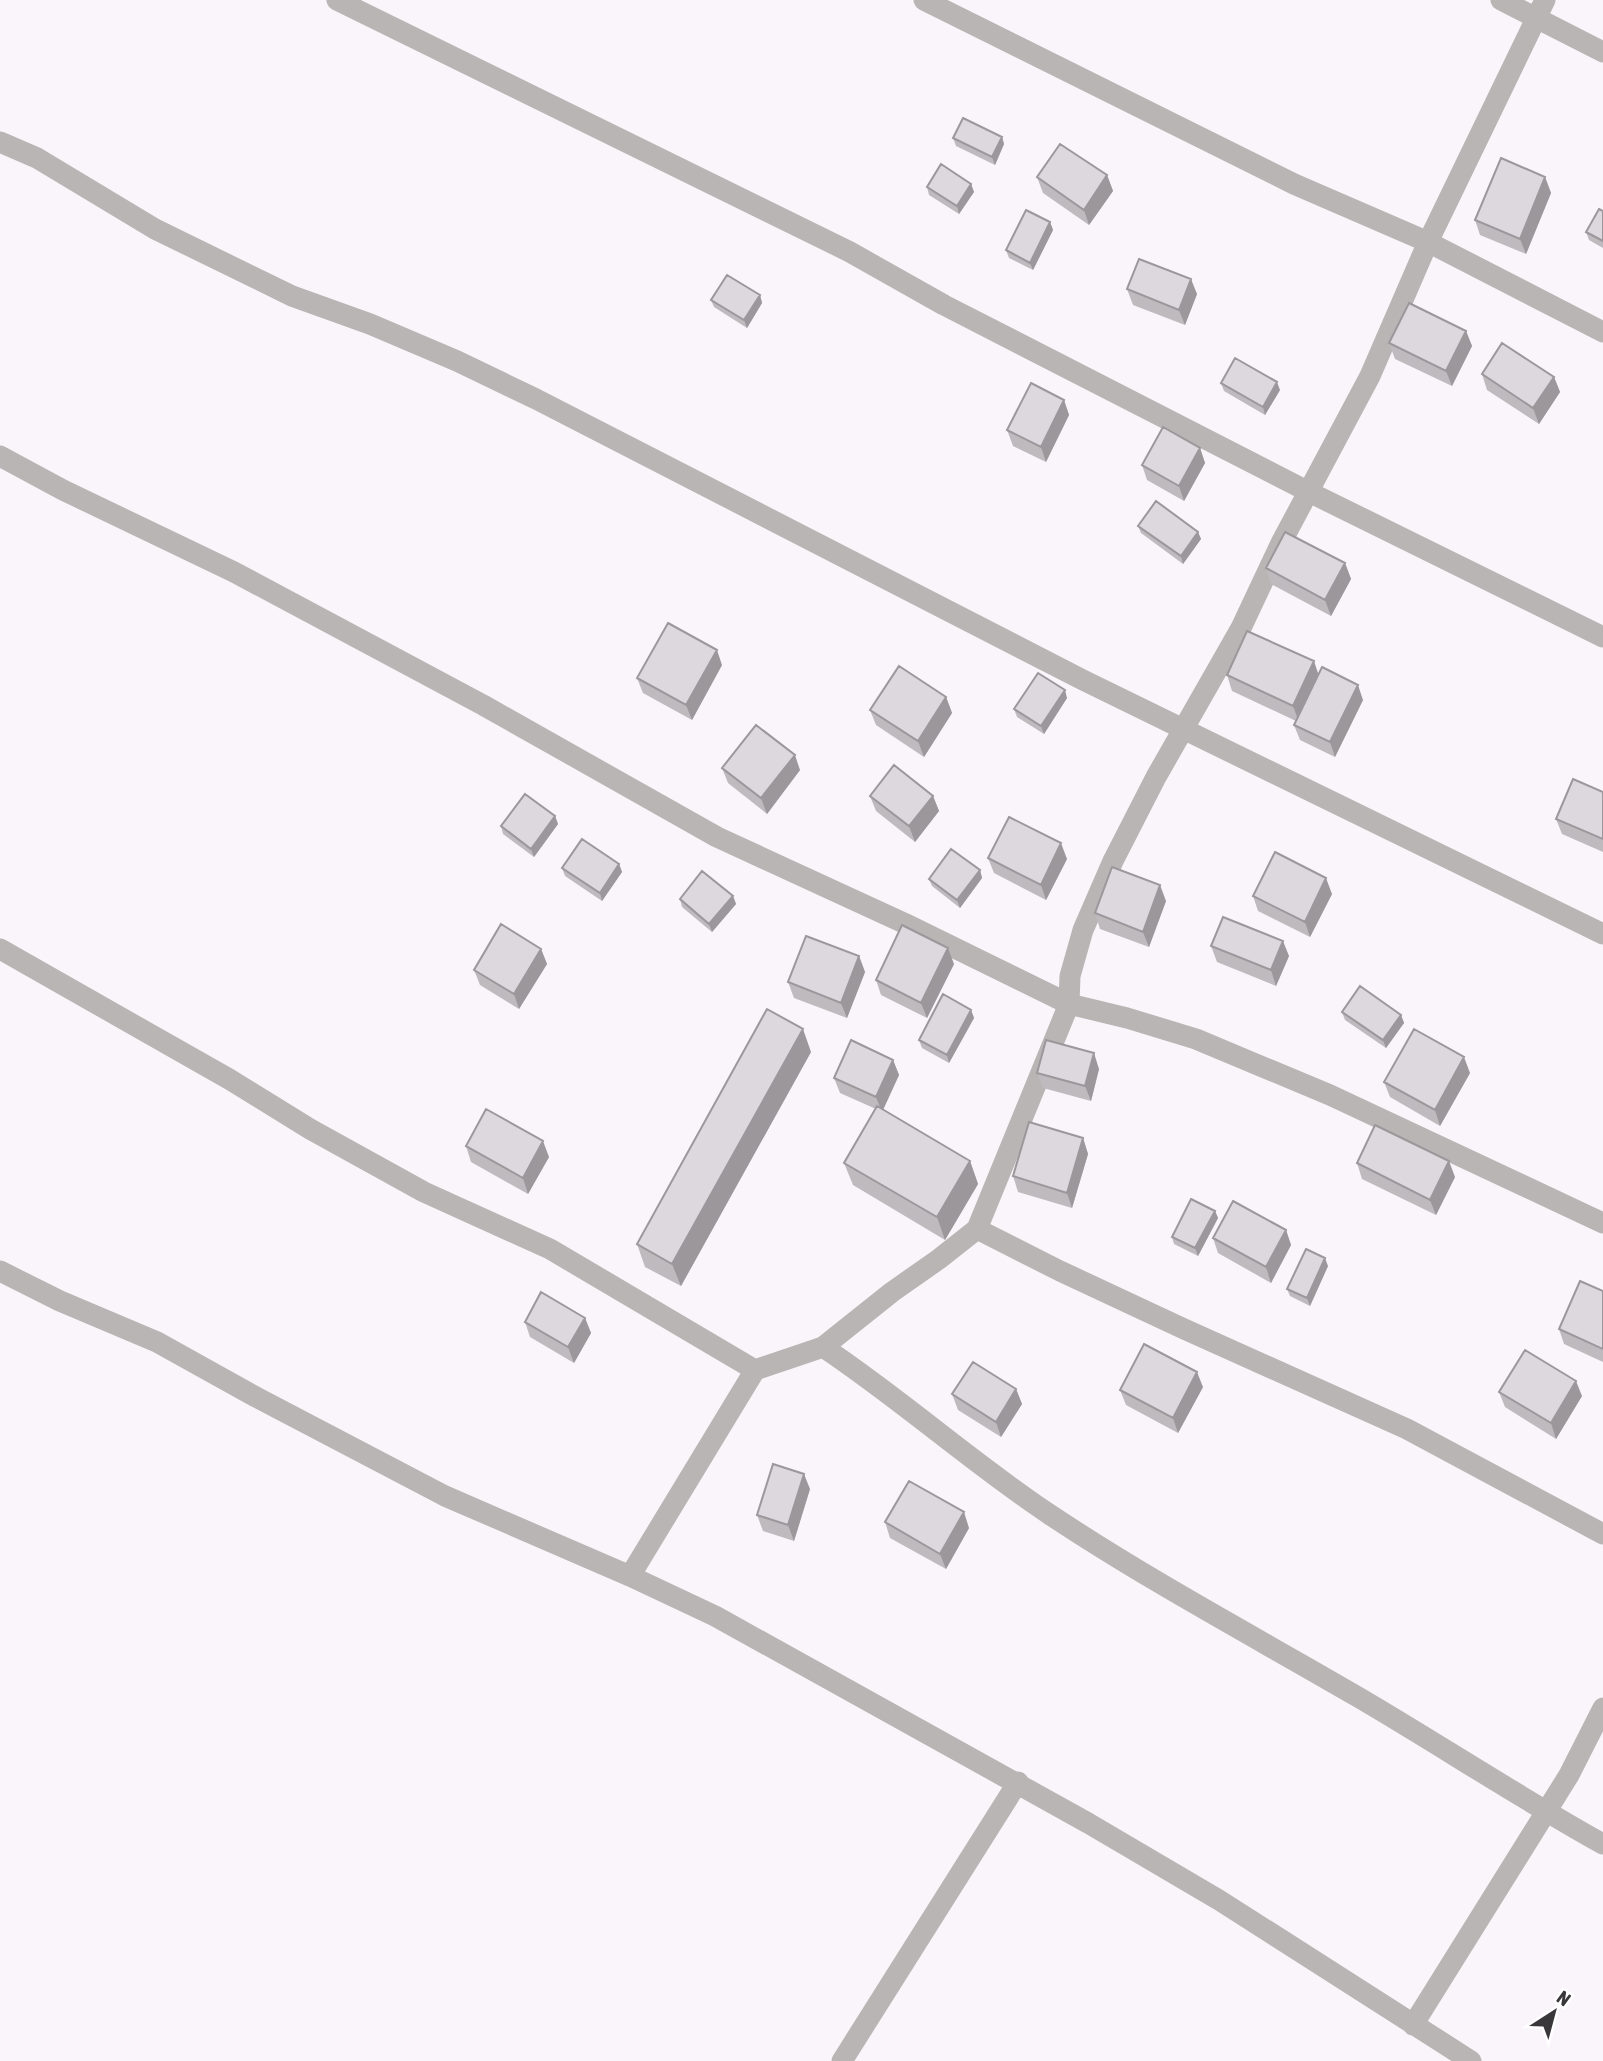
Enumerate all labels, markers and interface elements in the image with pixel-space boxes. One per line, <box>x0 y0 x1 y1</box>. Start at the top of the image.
north arrow <box>1519 1977 1589 2047</box>
text: N <box>1553 1986 1575 2010</box>

